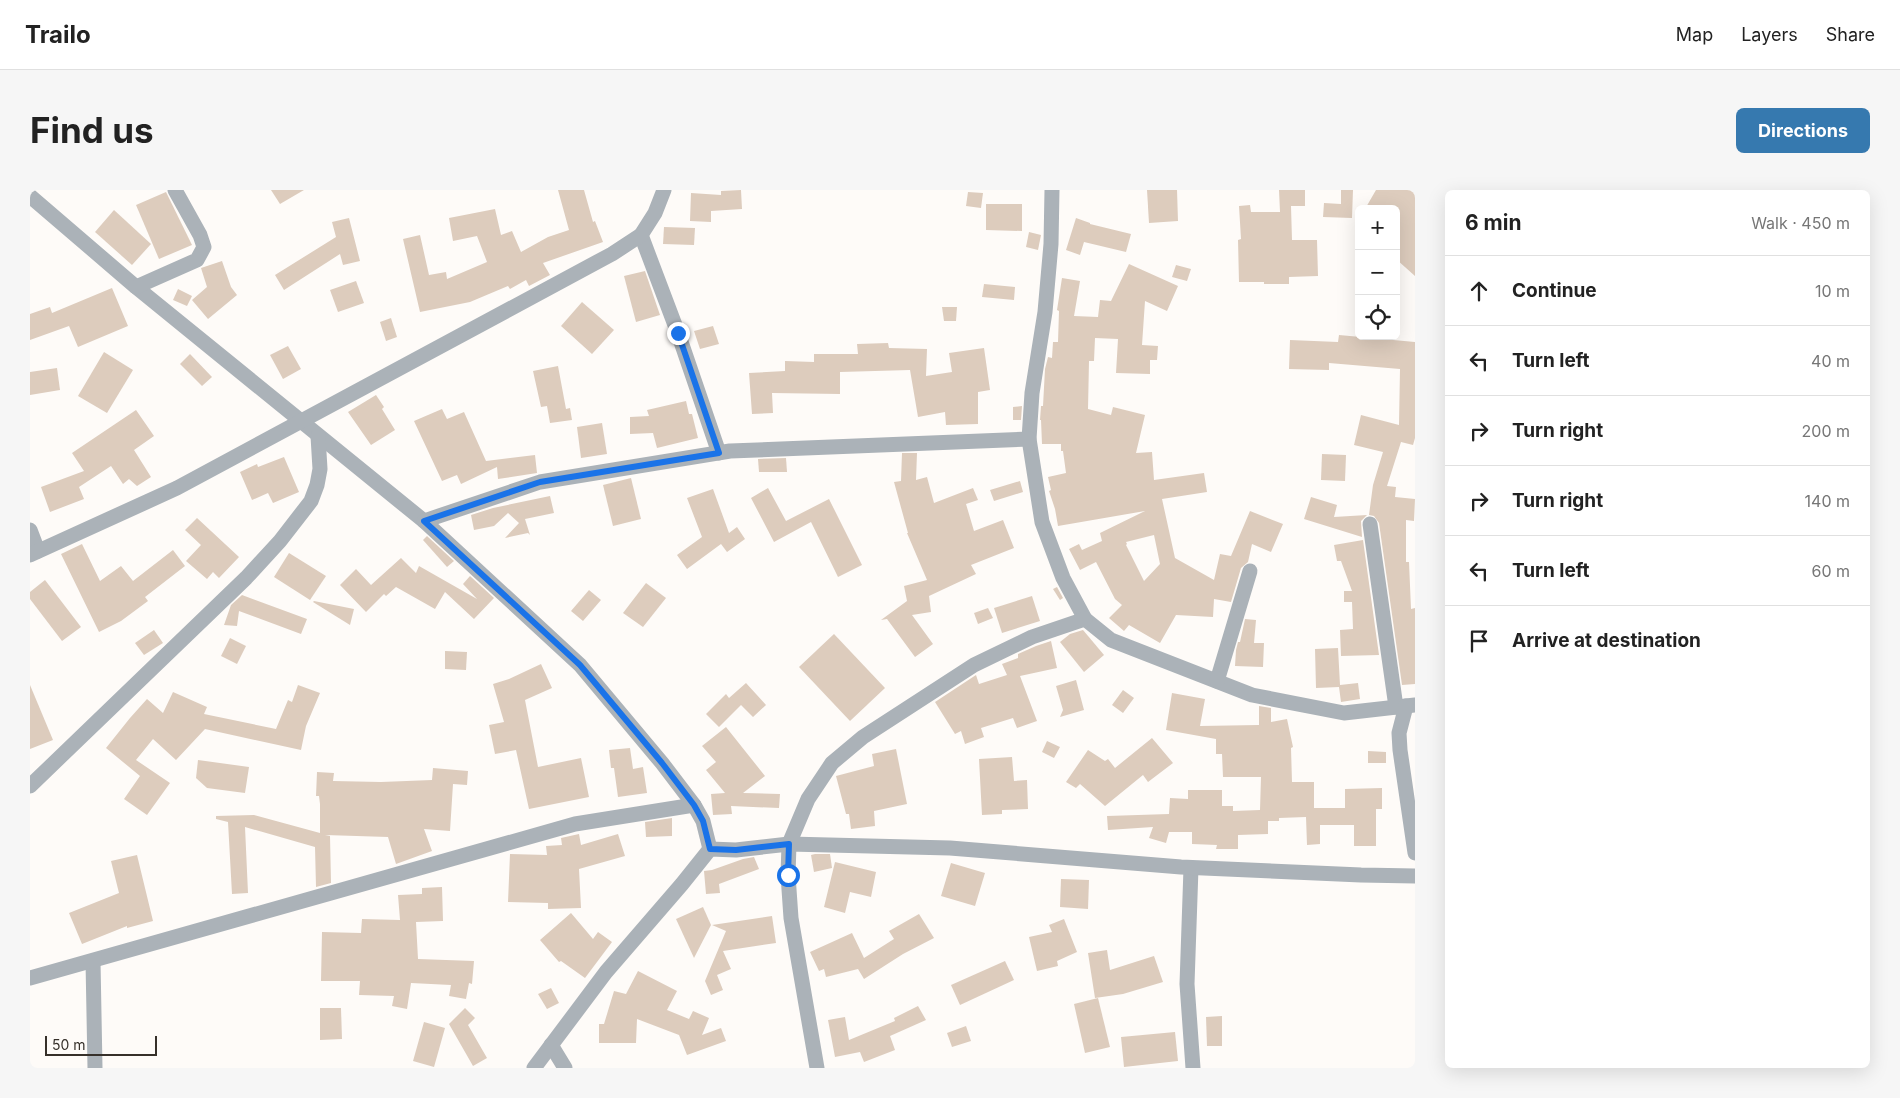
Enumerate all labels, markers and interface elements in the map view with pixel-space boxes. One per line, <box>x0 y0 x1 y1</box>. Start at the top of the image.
text: Trailo <box>25 20 91 49</box>
text: Map <box>1676 24 1713 45</box>
text: Layers <box>1741 24 1798 45</box>
text: Share <box>1826 24 1875 45</box>
button: Directions <box>1736 108 1870 153</box>
text: Find us <box>30 109 154 151</box>
map controls <box>1355 205 1400 340</box>
button: + <box>1355 205 1400 250</box>
text: 6 min <box>1465 210 1522 235</box>
text: Walk · 450 m <box>1751 213 1850 233</box>
button: − <box>1355 250 1400 295</box>
icon: ahead <box>1465 277 1493 305</box>
text: Continue <box>1512 279 1597 302</box>
text: 10 m <box>1815 281 1850 301</box>
button: locate <box>1355 295 1400 340</box>
route end <box>667 322 690 345</box>
icon: left <box>1465 347 1493 375</box>
text: Turn left <box>1512 349 1590 372</box>
text: 40 m <box>1811 351 1850 371</box>
icon: right <box>1465 417 1493 445</box>
text: Turn right <box>1512 419 1603 442</box>
text: 200 m <box>1802 421 1850 441</box>
icon: right <box>1465 487 1493 515</box>
text: Turn right <box>1512 489 1603 512</box>
text: 140 m <box>1805 491 1850 511</box>
icon: left <box>1465 557 1493 585</box>
text: Turn left <box>1512 559 1590 582</box>
text: 60 m <box>1811 561 1850 581</box>
icon: arrive <box>1465 627 1493 655</box>
text: Arrive at destination <box>1512 629 1701 652</box>
route start <box>777 864 800 887</box>
scale bar <box>45 1033 158 1056</box>
text: 50 m <box>52 1036 86 1053</box>

